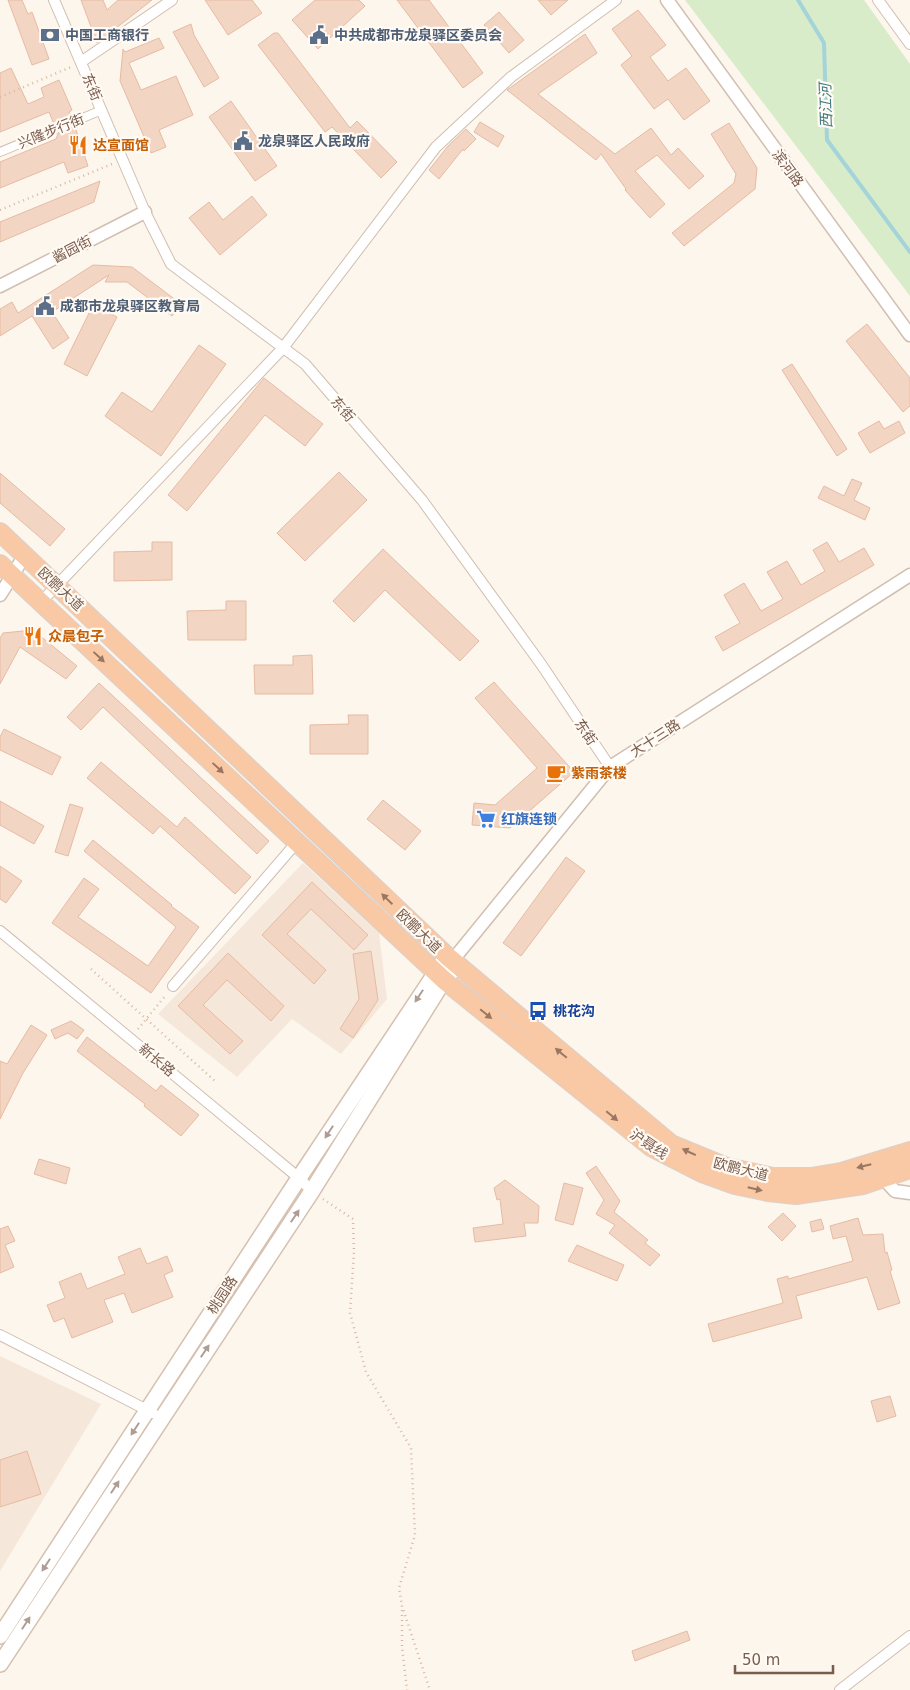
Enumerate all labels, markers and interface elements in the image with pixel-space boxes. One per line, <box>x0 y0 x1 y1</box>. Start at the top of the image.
bank icon: 中国工商银行 <box>39 24 61 46</box>
public building icon: 中共成都市龙泉驿区委员会 <box>308 24 330 46</box>
place label: 中国工商银行 <box>65 27 149 43</box>
place label: 中共成都市龙泉驿区委员会 <box>334 27 502 43</box>
street label: 东街 <box>79 71 105 103</box>
water label: 西江河 <box>816 80 836 129</box>
street label: 兴隆步行街 <box>16 110 86 152</box>
public building icon: 龙泉驿区人民政府 <box>232 130 254 152</box>
place label: 龙泉驿区人民政府 <box>258 133 370 149</box>
restaurant icon: 达宣面馆 <box>67 134 89 156</box>
place label: 达宣面馆 <box>93 137 149 153</box>
street label: 滨河路 <box>769 146 807 190</box>
street label: 酱园街 <box>50 232 94 266</box>
public building icon: 成都市龙泉驿区教育局 <box>34 295 56 317</box>
place label: 成都市龙泉驿区教育局 <box>60 298 200 314</box>
street label: 东街 <box>328 393 358 425</box>
street label: 欧鹏大道 <box>35 564 87 614</box>
restaurant icon: 众晨包子 <box>22 625 44 647</box>
place label: 众晨包子 <box>48 628 104 644</box>
one-way arrow <box>93 651 105 663</box>
street label: 东街 <box>572 716 600 748</box>
street label: 大十三路 <box>627 716 683 760</box>
one-way arrow <box>212 762 224 774</box>
cafe icon: 紫雨茶楼 <box>545 762 567 784</box>
place label: 紫雨茶楼 <box>571 765 627 781</box>
supermarket icon: 红旗连锁 <box>475 808 497 830</box>
place label: 红旗连锁 <box>501 811 557 827</box>
one-way arrow <box>381 893 393 905</box>
street label: 欧鹏大道 <box>393 906 445 956</box>
one-way arrow <box>414 989 423 1003</box>
bus stop icon: 桃花沟 <box>527 1000 549 1022</box>
place label: 桃花沟 <box>553 1003 595 1019</box>
one-way arrow <box>479 1008 492 1019</box>
street label: 新长路 <box>136 1040 178 1080</box>
one-way arrow <box>555 1047 567 1059</box>
one-way arrow <box>605 1111 618 1122</box>
one-way arrow <box>324 1125 334 1139</box>
street label: 沪聂线 <box>627 1126 671 1162</box>
one-way arrow <box>682 1148 696 1156</box>
street label: 欧鹏大道 <box>712 1154 770 1184</box>
one-way arrow <box>856 1162 871 1170</box>
one-way arrow <box>747 1185 762 1193</box>
one-way arrow <box>290 1209 300 1223</box>
street label: 桃园路 <box>204 1273 240 1317</box>
one-way arrow <box>200 1345 210 1358</box>
one-way arrow <box>130 1422 140 1436</box>
one-way arrow <box>110 1480 120 1493</box>
one-way arrow <box>41 1558 51 1572</box>
one-way arrow <box>22 1616 31 1630</box>
scale bar <box>735 1642 832 1674</box>
text: 50 m <box>742 1651 780 1669</box>

